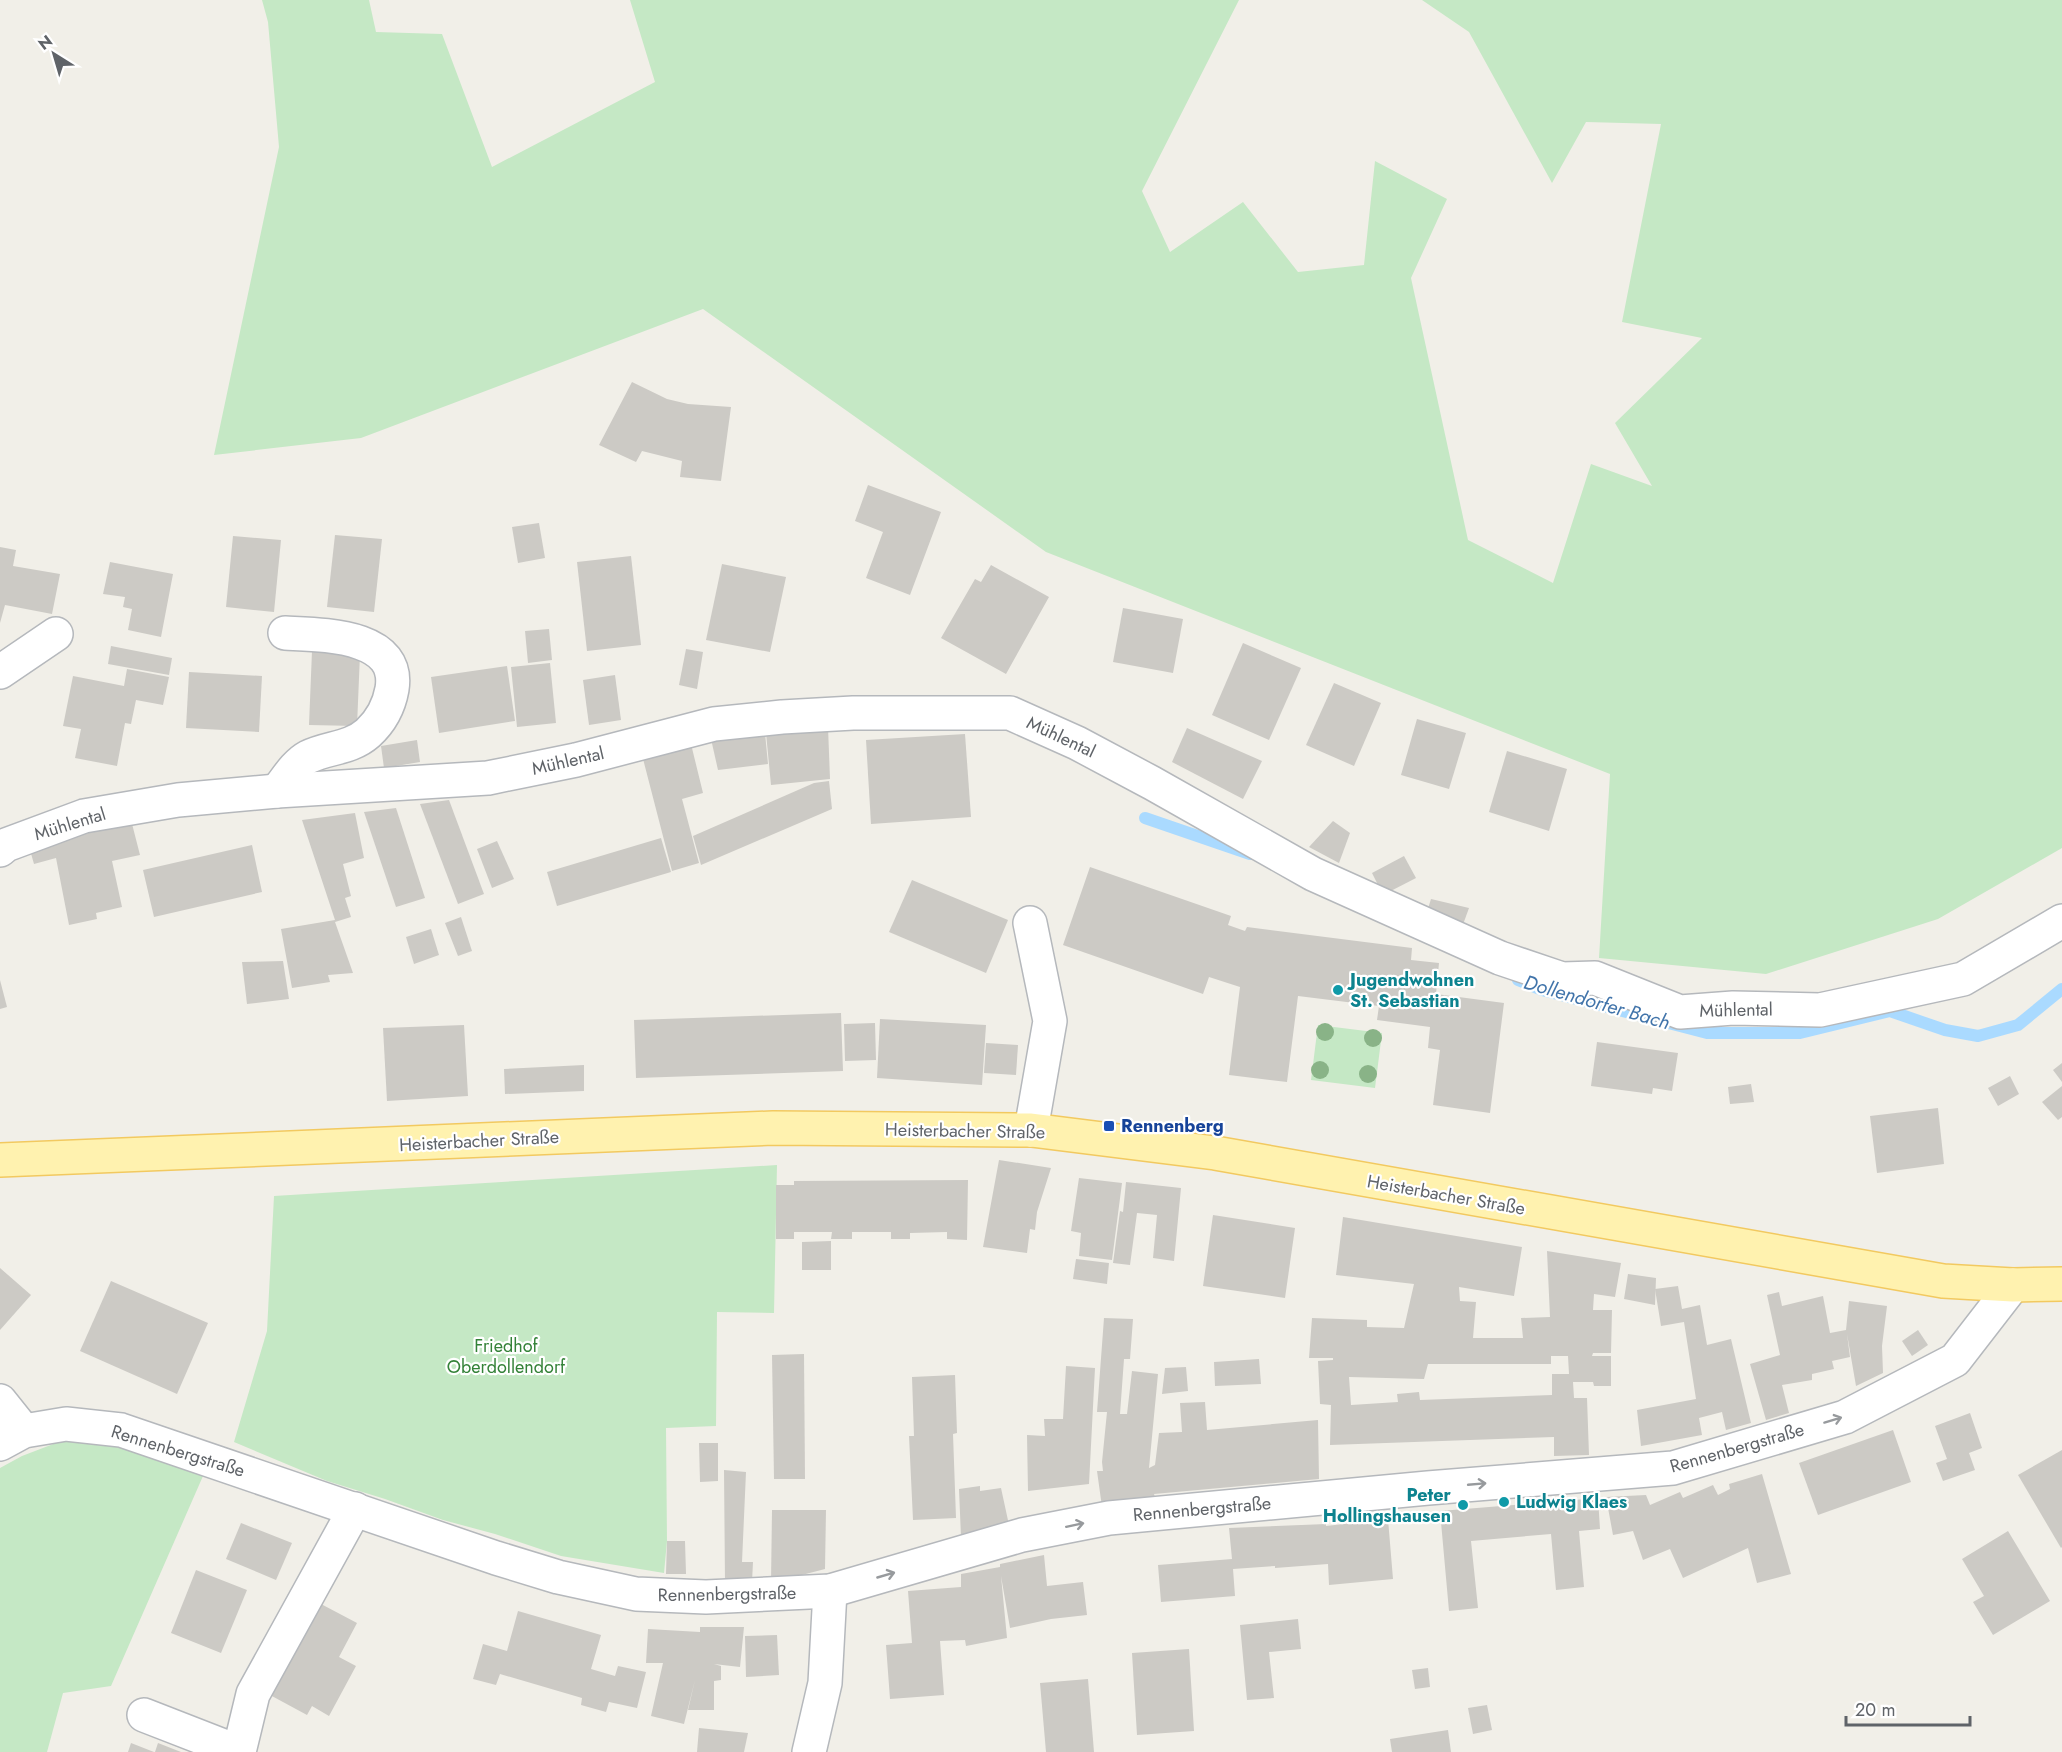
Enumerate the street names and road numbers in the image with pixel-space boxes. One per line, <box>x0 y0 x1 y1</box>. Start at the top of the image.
street label: Mühlental <box>1022 710 1100 764</box>
street label: Mühlental <box>529 740 607 782</box>
street label: Mühlental <box>31 801 109 847</box>
street label: Mühlental <box>1699 996 1773 1024</box>
street label: Heisterbacher Straße <box>885 1117 1045 1145</box>
street label: Heisterbacher Straße <box>398 1124 560 1158</box>
street label: Heisterbacher Straße <box>1365 1168 1527 1222</box>
street label: Rennenbergstraße <box>1667 1416 1807 1480</box>
street label: Rennenbergstraße <box>108 1418 248 1484</box>
street label: Rennenbergstraße <box>1132 1490 1272 1528</box>
street label: Rennenbergstraße <box>658 1580 796 1608</box>

